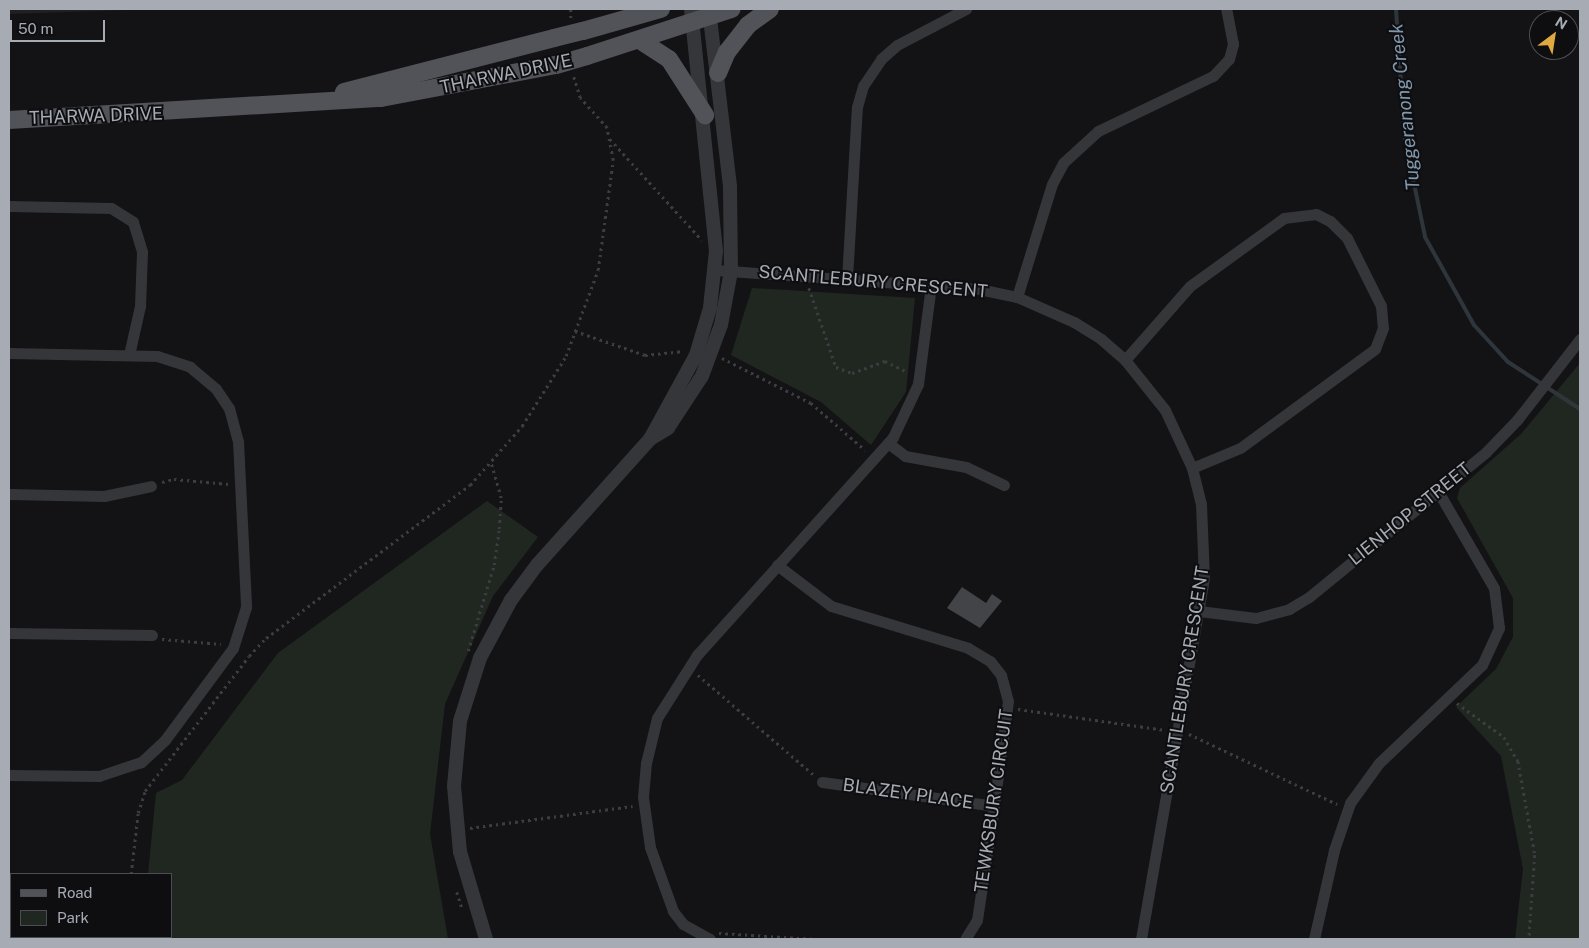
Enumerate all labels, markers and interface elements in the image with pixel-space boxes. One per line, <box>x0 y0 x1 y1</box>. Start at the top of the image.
scale bar <box>12 10 108 42</box>
north arrow <box>1529 10 1579 60</box>
text: N <box>1552 13 1570 33</box>
text: 50 m <box>18 20 53 37</box>
water label: Tuggeranong Creek <box>1385 22 1425 192</box>
street label: THARWA DRIVE <box>438 49 574 99</box>
street label: THARWA DRIVE <box>29 103 163 129</box>
street label: SCANTLEBURY CRESCENT <box>757 261 989 303</box>
street label: LIENHOP STREET <box>1344 458 1476 570</box>
street label: SCANTLEBURY CRESCENT <box>1156 565 1214 795</box>
street label: TEWKSBURY CIRCUIT <box>970 708 1018 894</box>
street label: BLAZEY PLACE <box>841 774 975 814</box>
legend <box>10 873 172 938</box>
text: Road <box>57 884 93 901</box>
text: Park <box>57 909 89 926</box>

